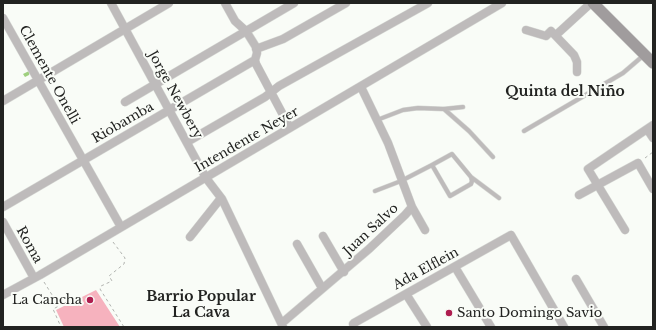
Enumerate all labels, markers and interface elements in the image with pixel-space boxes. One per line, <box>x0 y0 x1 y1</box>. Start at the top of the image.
street label: Clemente Onelli <box>15 23 83 127</box>
street label: Jorge Newbery <box>144 48 206 142</box>
district label: Quinta del Niño <box>505 84 625 100</box>
street label: Riobamba <box>89 99 157 147</box>
street label: Intendente Neyer <box>192 104 302 176</box>
street label: Juan Salvo <box>340 201 402 259</box>
street label: Roma <box>13 224 45 266</box>
street label: Ada Elflein <box>390 245 462 293</box>
district label: Barrio Popular La Cava <box>146 289 256 322</box>
place label: La Cancha <box>12 292 82 308</box>
marker: La Cancha <box>85 295 95 305</box>
place label: Santo Domingo Savio <box>457 305 602 321</box>
marker: Santo Domingo Savio <box>444 308 454 318</box>

